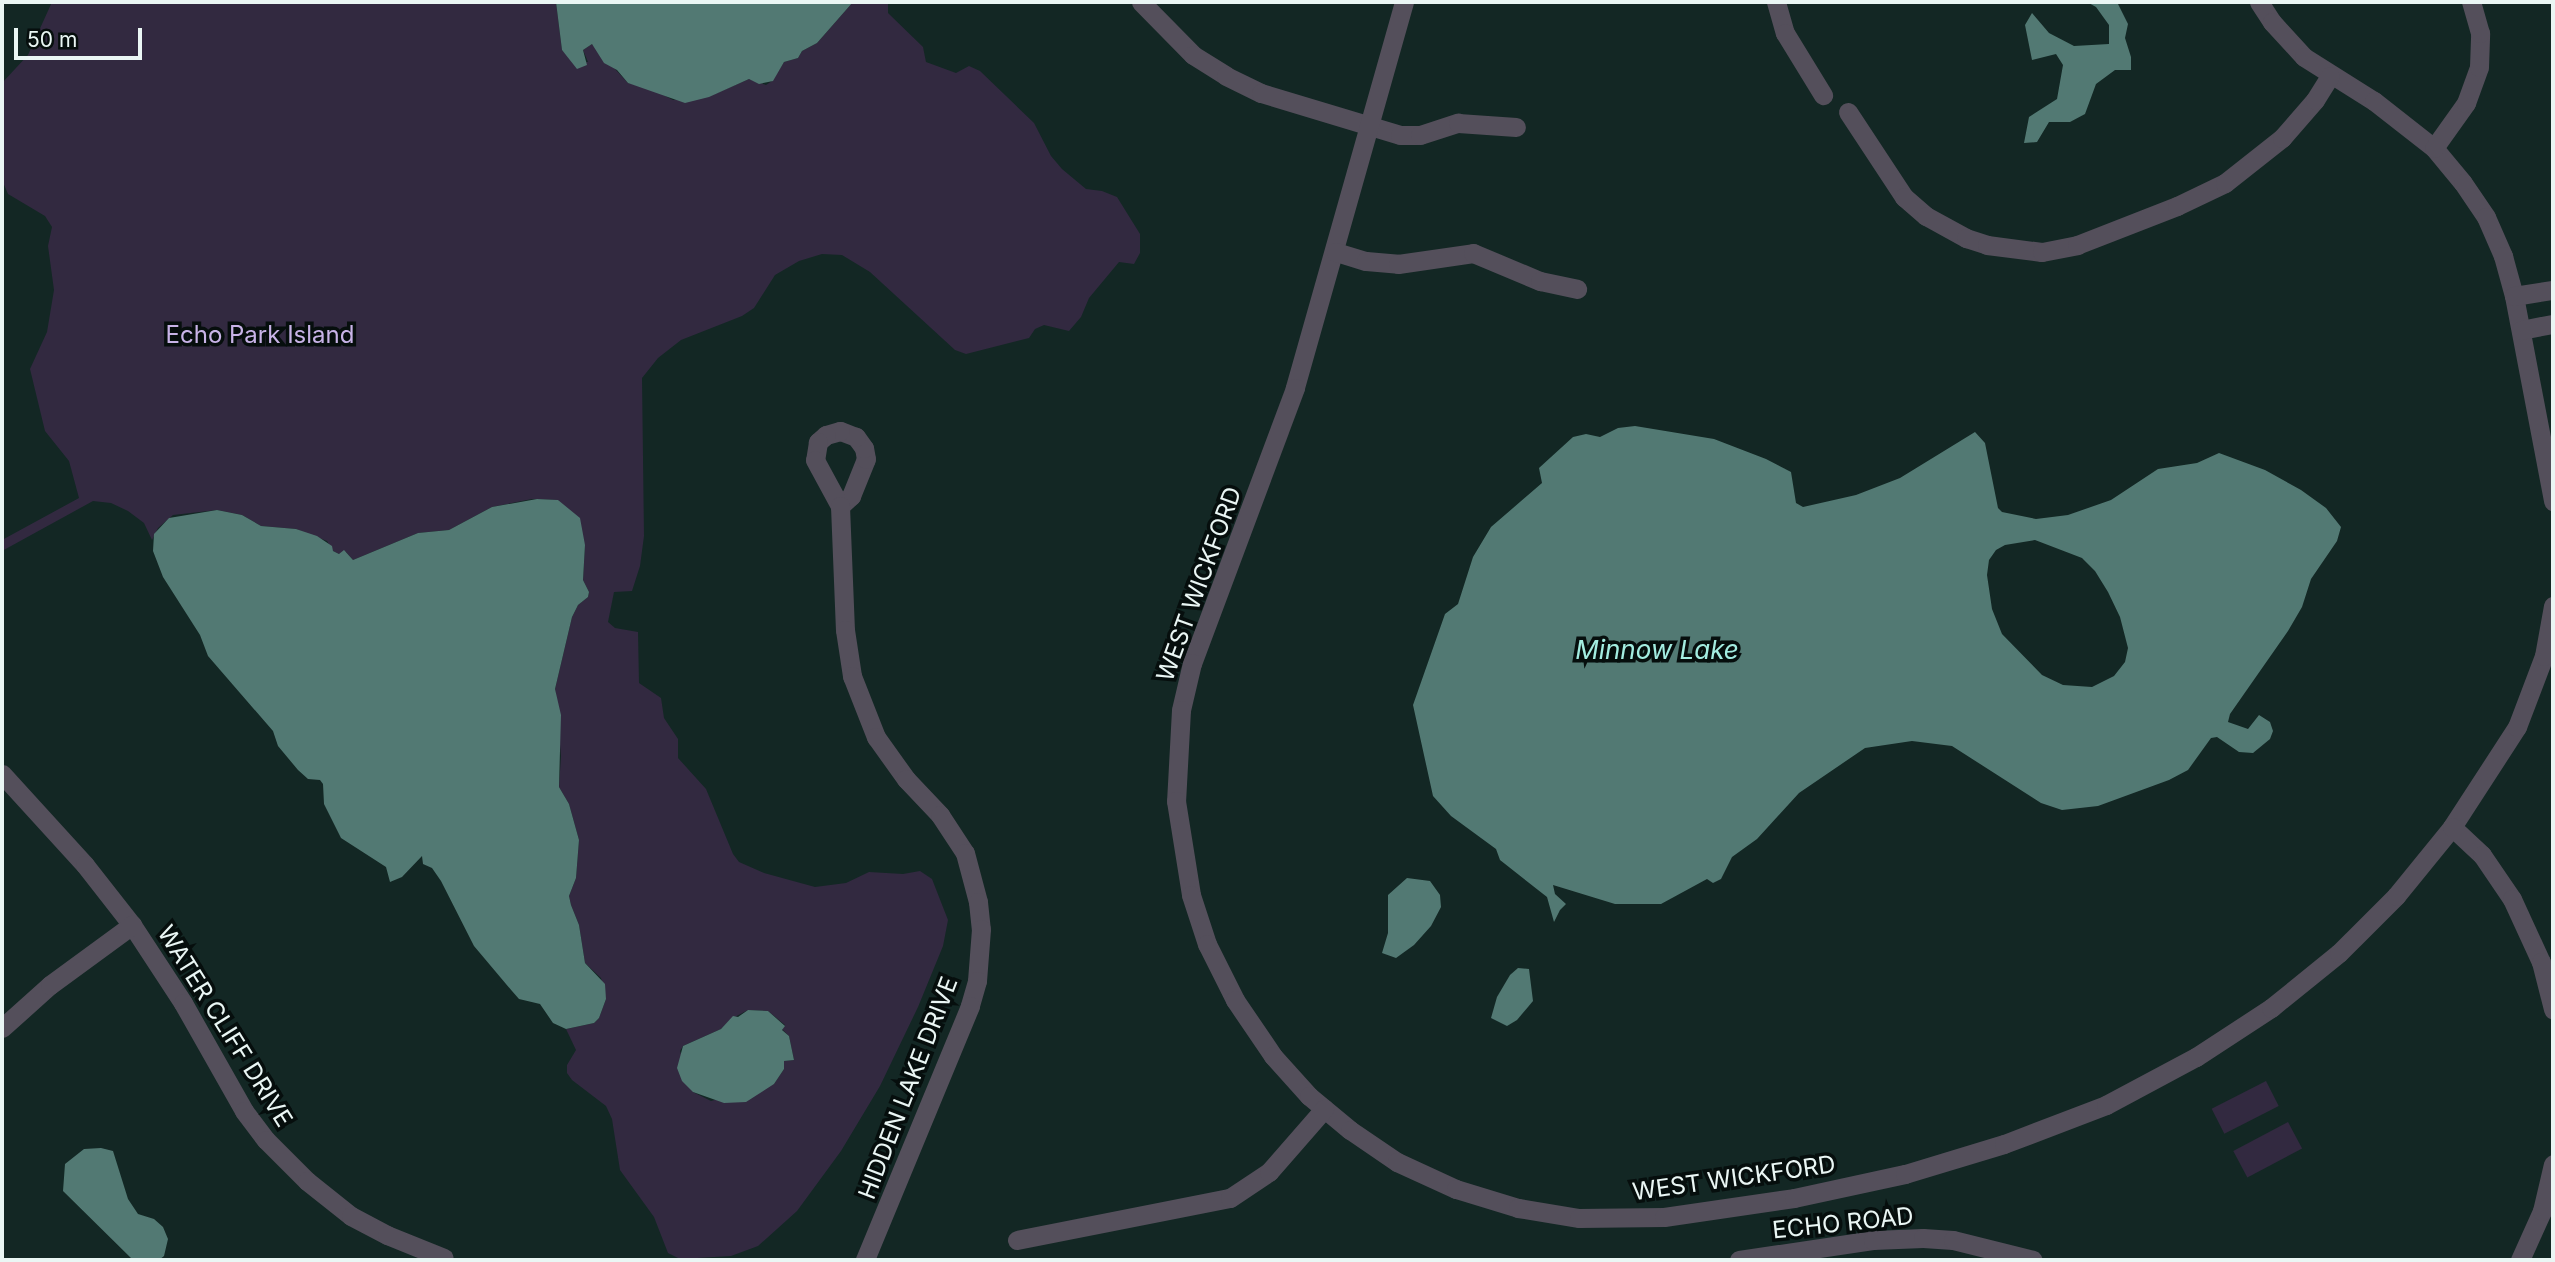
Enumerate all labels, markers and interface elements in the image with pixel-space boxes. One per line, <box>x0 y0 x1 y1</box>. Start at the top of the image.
scale bar <box>18 14 145 58</box>
text: 50 m <box>27 27 77 52</box>
park label: Echo Park Island <box>166 321 354 349</box>
street label: WEST WICKFORD <box>1150 483 1248 685</box>
water label: Minnow Lake <box>1575 634 1739 666</box>
street label: WATER CLIFF DRIVE <box>151 920 299 1132</box>
street label: HIDDEN LAKE DRIVE <box>852 973 964 1203</box>
street label: WEST WICKFORD <box>1631 1149 1837 1207</box>
street label: ECHO ROAD <box>1771 1201 1915 1245</box>

